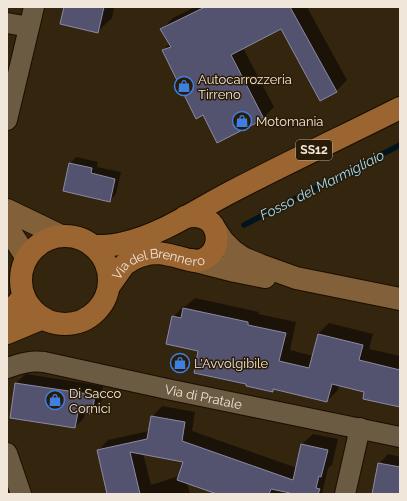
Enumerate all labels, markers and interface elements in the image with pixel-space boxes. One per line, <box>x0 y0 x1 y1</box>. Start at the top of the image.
place label: Autocarrozzeria Tirreno <box>198 72 292 102</box>
shop icon: Autocarrozzeria Tirreno <box>173 75 195 97</box>
shop icon: Motomania <box>231 110 253 132</box>
place label: Motomania <box>256 114 323 129</box>
road number: SS12 <box>296 140 332 160</box>
water label: Fosso del Marmigliaio <box>257 147 387 223</box>
street label: Via del Brennero <box>109 246 207 282</box>
shop icon: L'Avvolgibile <box>169 352 191 374</box>
place label: L'Avvolgibile <box>194 356 269 371</box>
street label: Via di Pratale <box>163 382 244 412</box>
place label: Di Sacco Cornici <box>69 386 122 416</box>
shop icon: Di Sacco Cornici <box>44 389 66 411</box>

